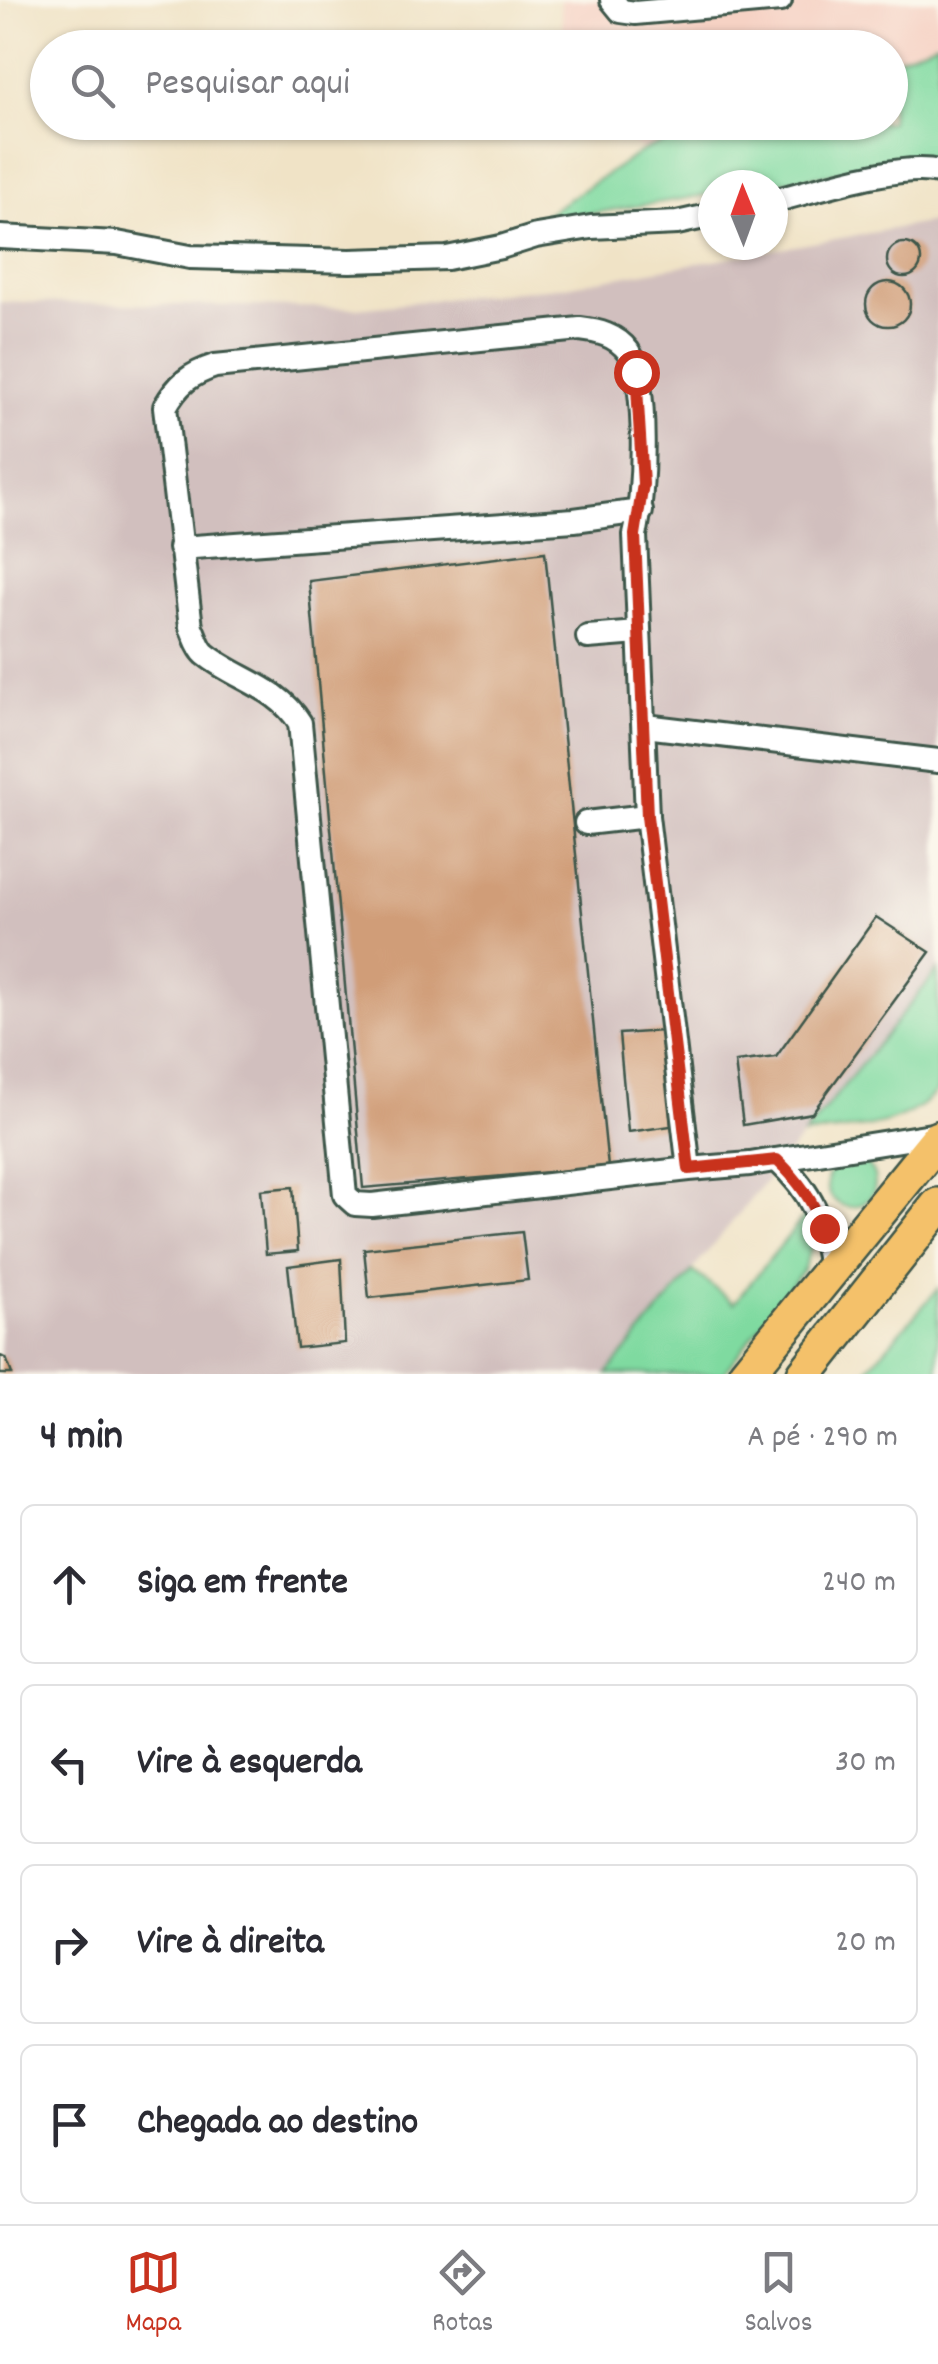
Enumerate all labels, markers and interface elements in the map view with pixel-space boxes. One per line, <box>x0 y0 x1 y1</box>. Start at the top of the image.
search box <box>30 30 908 140</box>
icon: search <box>65 58 120 113</box>
text: Pesquisar aqui <box>145 58 350 113</box>
north arrow <box>698 170 788 260</box>
route start <box>614 350 660 396</box>
route end <box>802 1206 848 1252</box>
text: 4 min <box>40 1409 123 1469</box>
text: A pé · 290 m <box>747 1416 898 1462</box>
icon: ahead <box>42 1557 97 1612</box>
text: Siga em frente <box>137 1557 348 1612</box>
text: 240 m <box>822 1561 896 1607</box>
icon: left <box>42 1737 97 1792</box>
text: Vire à esquerda <box>137 1737 362 1792</box>
text: 30 m <box>835 1741 896 1787</box>
icon: right <box>42 1917 97 1972</box>
text: Vire à direita <box>137 1917 324 1972</box>
text: 20 m <box>835 1921 896 1967</box>
icon: arrive <box>42 2097 97 2152</box>
text: Chegada ao destino <box>137 2097 418 2152</box>
tab: Mapa <box>125 2245 181 2345</box>
tab: Rotas <box>432 2245 493 2345</box>
tab: Salvos <box>744 2245 812 2345</box>

